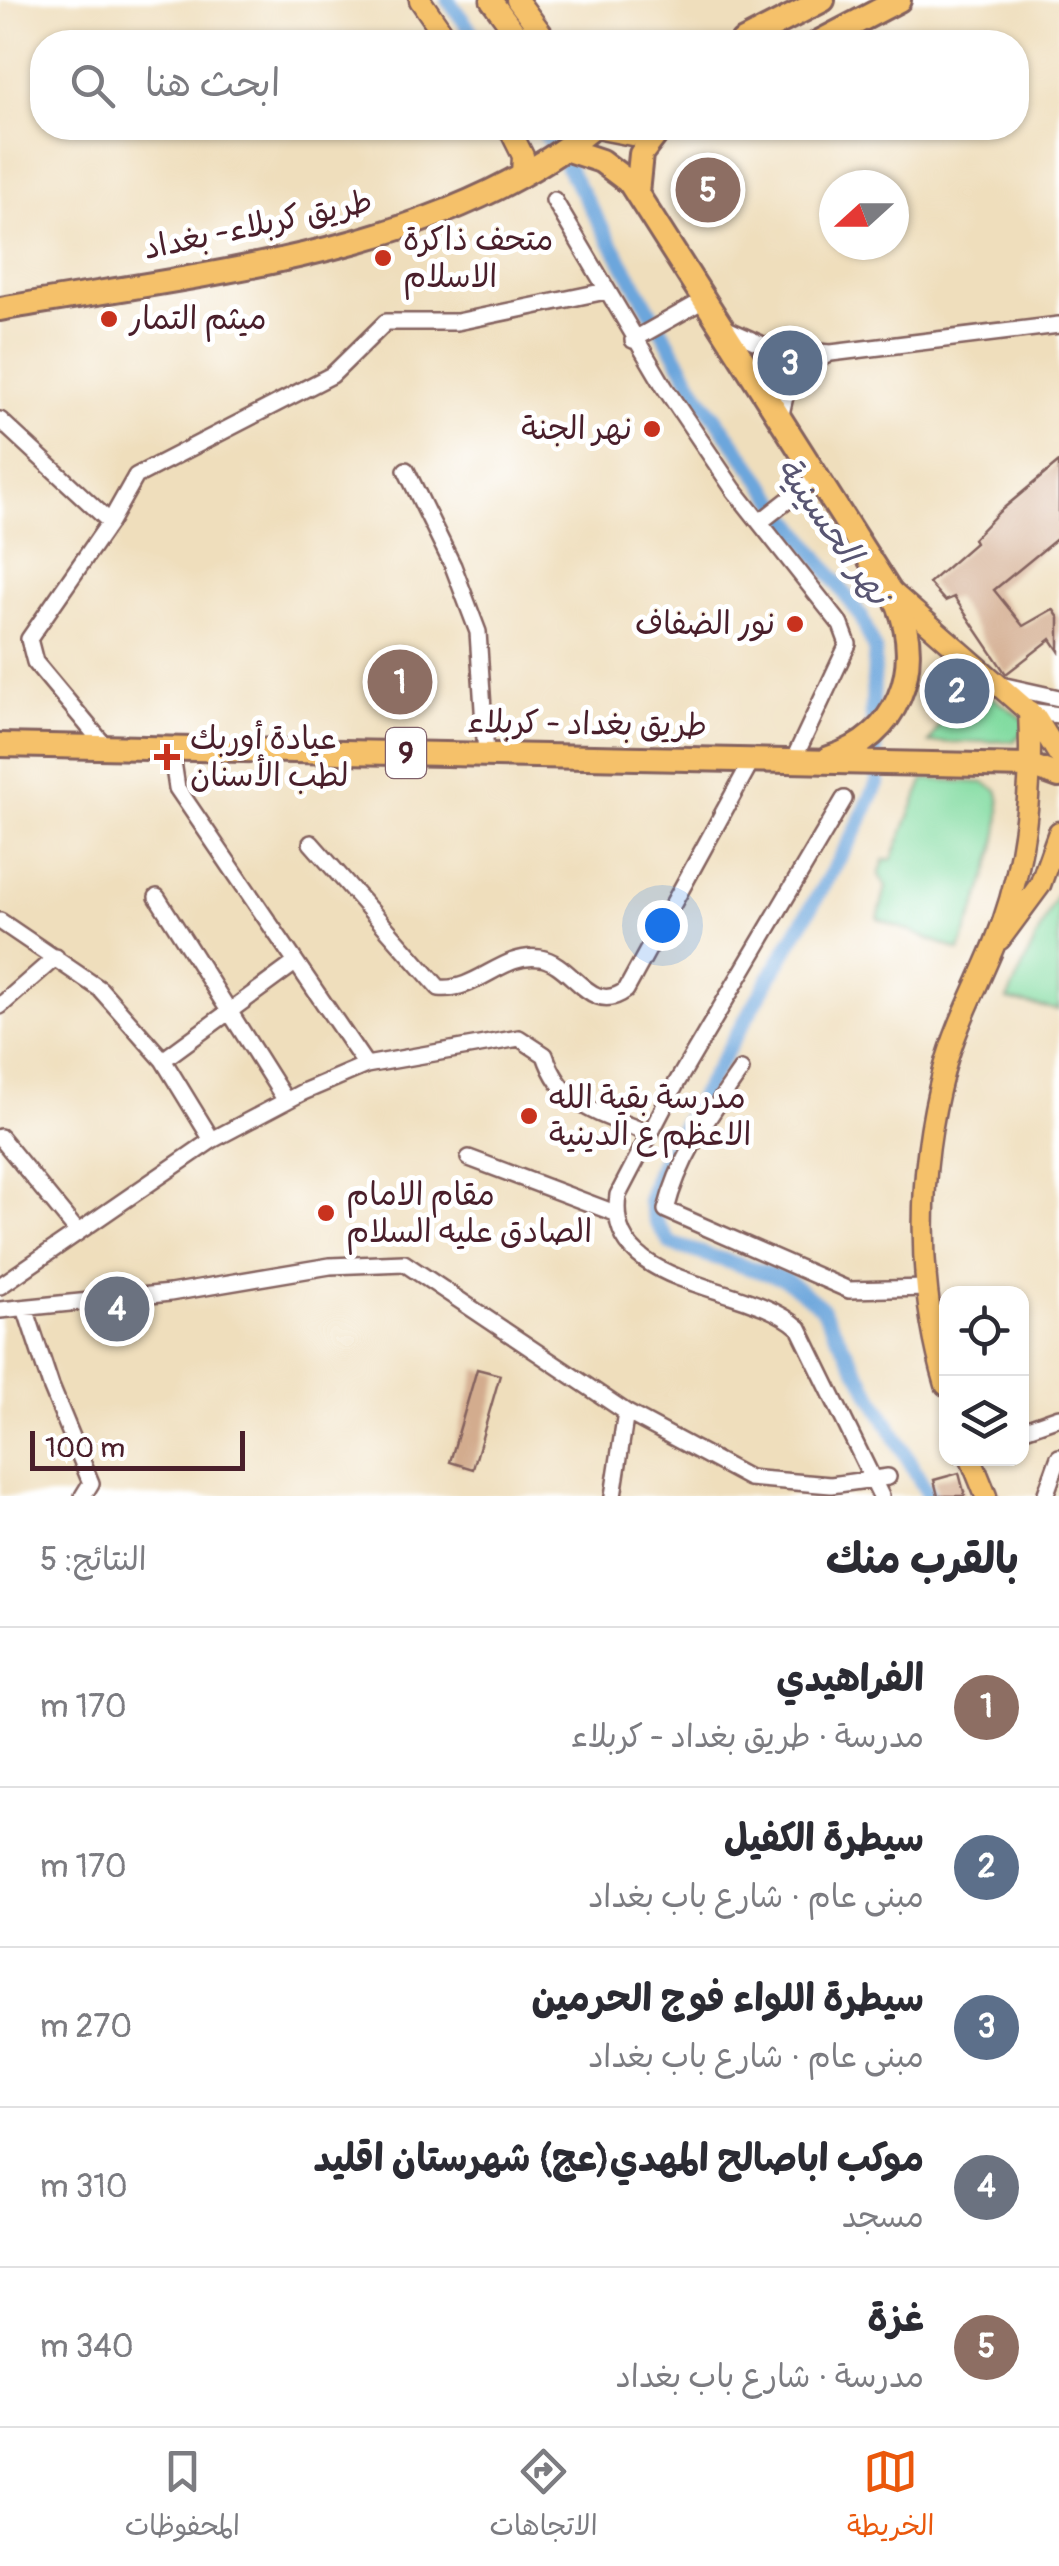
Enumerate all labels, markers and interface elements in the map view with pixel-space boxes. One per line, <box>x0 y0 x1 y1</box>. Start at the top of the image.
search box <box>30 30 1029 140</box>
icon: search <box>65 58 120 113</box>
text: ابحث هنا <box>145 60 280 108</box>
pin: 5 <box>676 152 740 228</box>
north arrow <box>819 170 909 260</box>
street label: طريق كربلاء- بغداد <box>140 181 376 269</box>
place label: متحف ذاكرة الاسلام <box>403 220 553 300</box>
marker: متحف ذاكرة الاسلام <box>372 247 394 269</box>
place label: ميثم التمار <box>128 299 267 342</box>
marker: ميثم التمار <box>98 308 120 330</box>
pin: 3 <box>758 326 822 400</box>
place label: نهر الجنة <box>521 409 632 449</box>
marker: نهر الجنة <box>641 418 663 440</box>
water label: نهر الحسينية <box>766 448 902 616</box>
place label: نور الضفاف <box>635 604 775 644</box>
marker: نور الضفاف <box>784 613 806 635</box>
pin: 1 <box>368 644 432 720</box>
pin: 2 <box>924 654 990 728</box>
street label: طريق بغداد - كربلاء <box>467 702 707 746</box>
place label: عيادة أوربك لطب الأسنان <box>190 719 349 796</box>
road number: 9 <box>386 728 426 778</box>
marker: عيادة أوربك لطب الأسنان <box>154 744 180 770</box>
your location <box>637 900 688 951</box>
place label: مدرسة بقية الله الاعظم ع الدينية <box>549 1078 751 1158</box>
marker: مدرسة بقية الله الاعظم ع الدينية <box>518 1105 540 1127</box>
place label: مقام الامام الصادق عليه السلام <box>346 1175 592 1255</box>
marker: مقام الامام الصادق عليه السلام <box>315 1202 337 1224</box>
pin: 4 <box>84 1272 150 1346</box>
map controls <box>939 1286 1029 1466</box>
button: locate <box>939 1286 1029 1376</box>
button: layers <box>939 1376 1029 1466</box>
scale bar <box>30 1426 245 1471</box>
text: 100 m <box>45 1431 125 1466</box>
text: بالقرب منك <box>826 1534 1019 1586</box>
text: النتائج: 5 <box>40 1540 147 1580</box>
text: الفراهيدي <box>776 1655 924 1703</box>
text: 170 m <box>40 1687 127 1727</box>
text: 1 <box>980 1687 993 1727</box>
text: مدرسة · طريق بغداد - كربلاء <box>571 1717 924 1757</box>
text: سيطرة الكفيل <box>724 1815 924 1863</box>
text: 170 m <box>40 1847 127 1887</box>
text: 2 <box>978 1847 995 1887</box>
text: مبنى عام · شارع باب بغداد <box>588 1877 924 1917</box>
text: سيطرة اللواء فوج الحرمين <box>531 1975 924 2023</box>
text: 270 m <box>40 2007 132 2047</box>
text: 3 <box>978 2007 995 2047</box>
text: مبنى عام · شارع باب بغداد <box>588 2037 924 2077</box>
text: موكب اباصالح المهدي(عج) شهرستان اقليد <box>313 2135 924 2183</box>
text: 310 m <box>40 2167 128 2207</box>
text: 4 <box>977 2167 996 2207</box>
text: مسجد <box>842 2197 924 2237</box>
text: غزة <box>867 2295 924 2343</box>
text: 340 m <box>40 2327 134 2367</box>
text: 5 <box>978 2327 995 2367</box>
text: مدرسة · شارع باب بغداد <box>616 2357 924 2397</box>
tab: المحفوظات <box>125 2444 240 2550</box>
tab: الاتجاهات <box>489 2444 598 2550</box>
tab: الخريطة <box>847 2444 934 2550</box>

